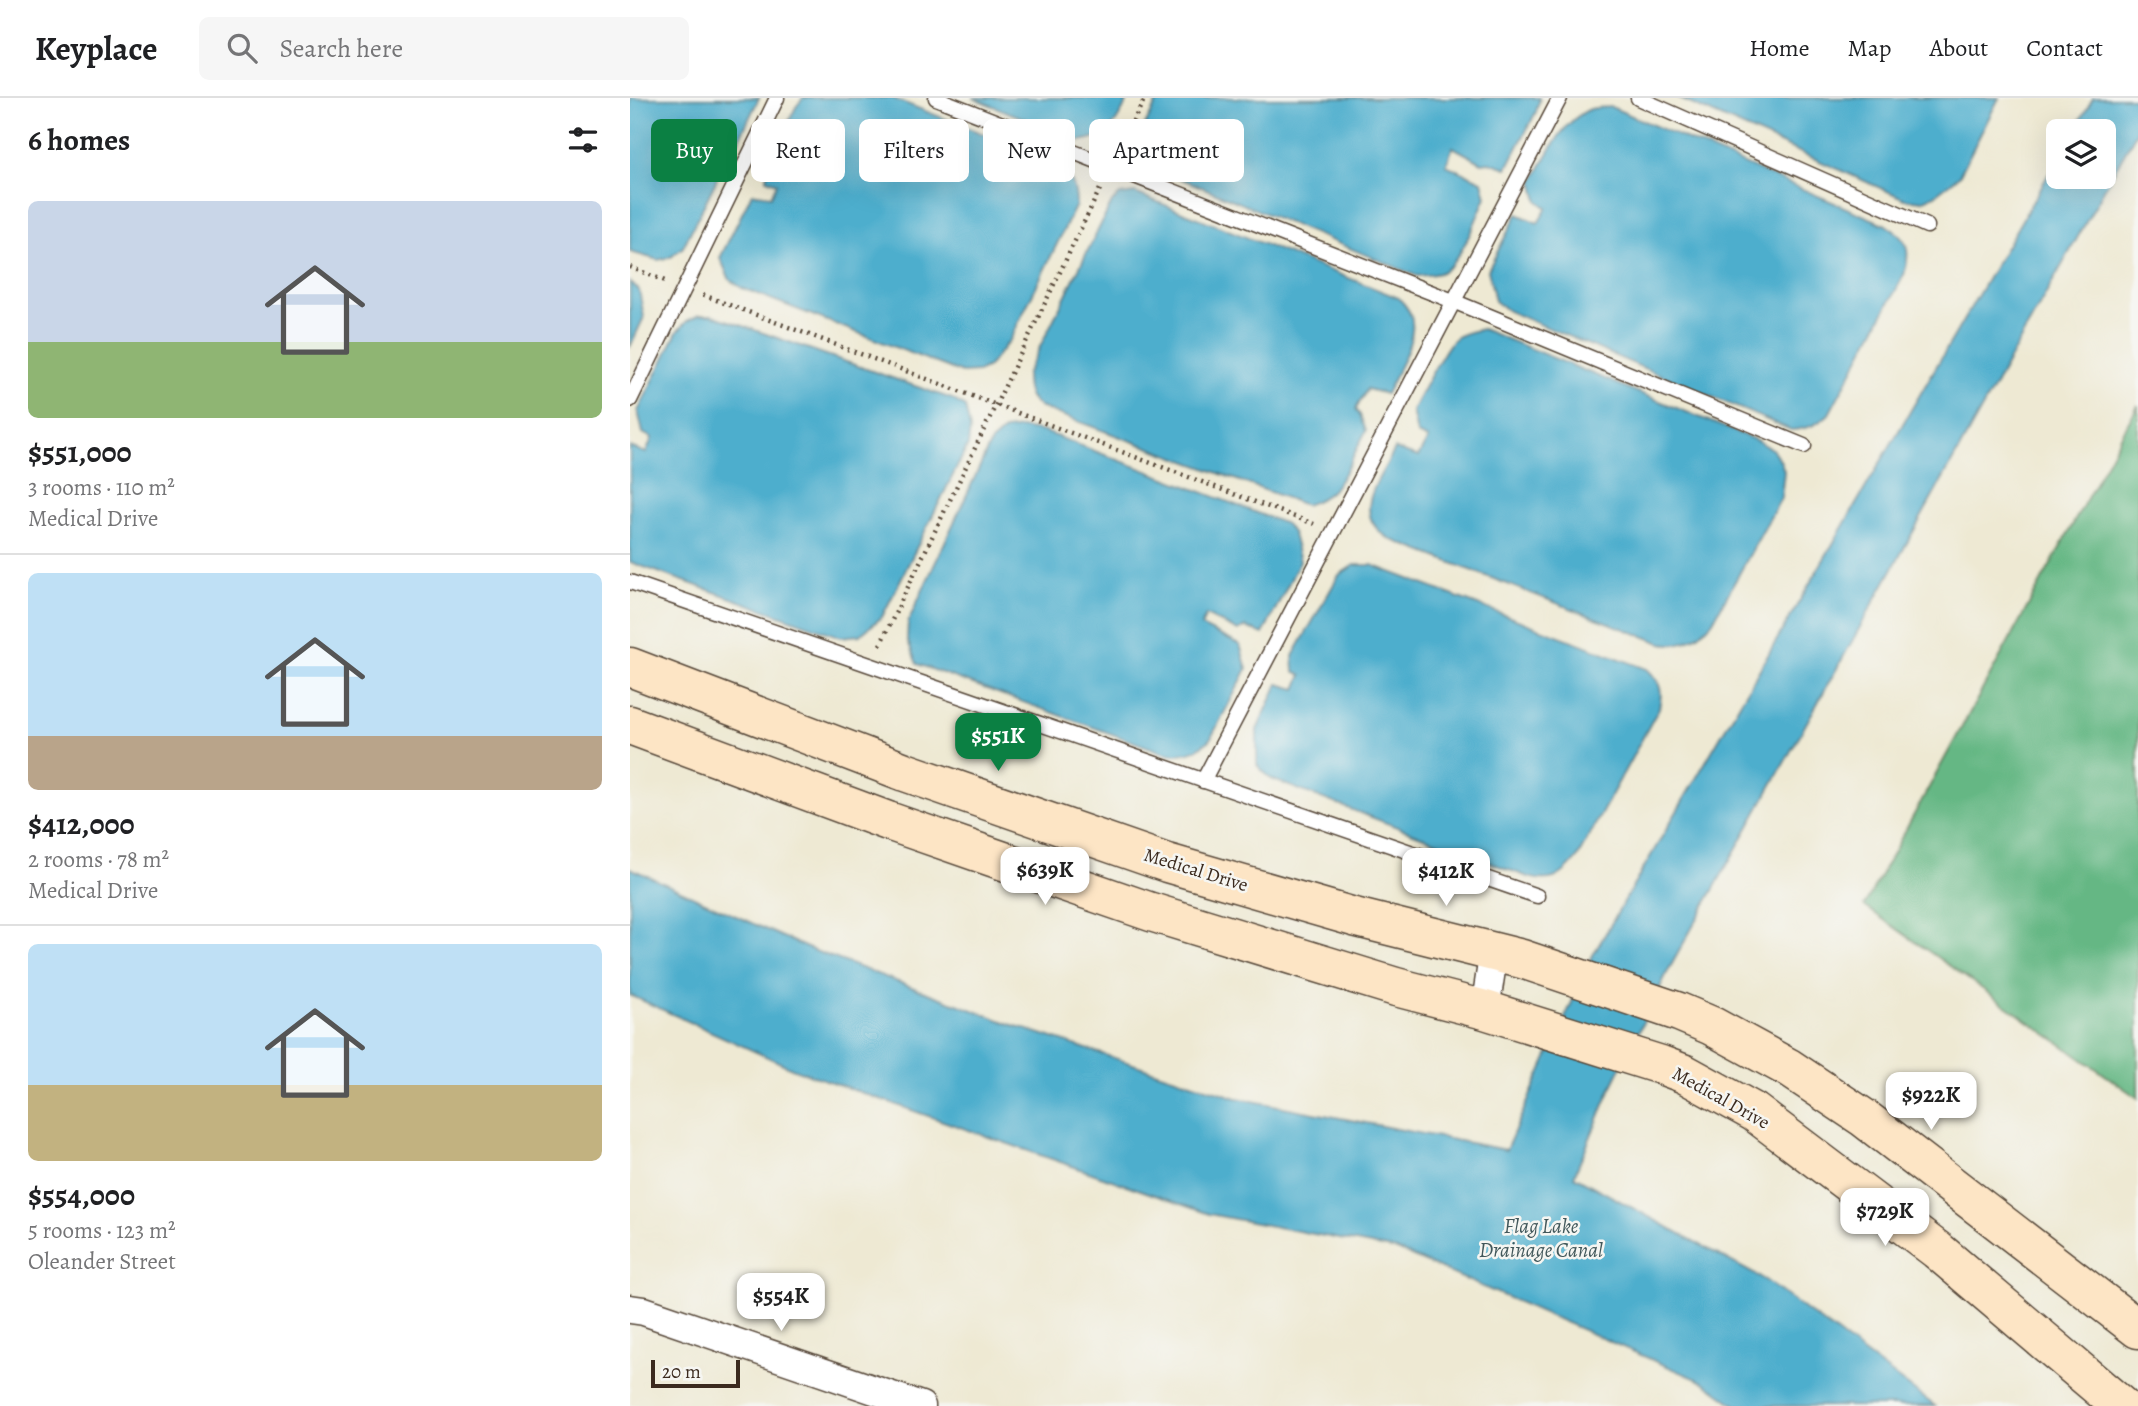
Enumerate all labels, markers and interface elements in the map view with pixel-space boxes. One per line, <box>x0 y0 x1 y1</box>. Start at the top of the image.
search box <box>199 17 689 80</box>
text: Keyplace <box>35 26 157 71</box>
icon: search <box>223 29 261 67</box>
text: Search here <box>279 31 403 66</box>
text: Home <box>1749 32 1810 64</box>
text: Map <box>1848 32 1892 64</box>
text: About <box>1930 32 1988 64</box>
text: Contact <box>2026 32 2103 64</box>
chip: Buy <box>651 119 737 182</box>
chip: Rent <box>751 119 845 182</box>
chip: Filters <box>859 119 969 182</box>
chip: New <box>983 119 1075 182</box>
chip: Apartment <box>1089 119 1244 182</box>
map controls <box>2046 119 2116 189</box>
button: layers <box>2046 119 2116 189</box>
text: 6 homes <box>28 120 130 160</box>
icon: filters <box>564 121 602 159</box>
icon: home <box>252 247 378 373</box>
text: $551,000 <box>28 432 132 472</box>
text: 3 rooms · 110 m² <box>28 472 175 503</box>
text: Medical Drive <box>28 503 158 534</box>
icon: home <box>252 619 378 745</box>
pin: $551K <box>949 714 1047 773</box>
text: $551K <box>971 720 1025 751</box>
text: $412,000 <box>28 804 135 844</box>
street label: Medical Drive <box>1141 842 1251 898</box>
text: 2 rooms · 78 m² <box>28 844 169 875</box>
pin: $639K <box>996 848 1094 907</box>
pin: $412K <box>1397 848 1495 908</box>
text: $639K <box>1016 854 1074 885</box>
text: $412K <box>1418 855 1474 886</box>
text: Medical Drive <box>28 875 158 906</box>
icon: home <box>252 990 378 1116</box>
street label: Medical Drive <box>1668 1061 1774 1135</box>
pin: $922K <box>1882 1072 1980 1132</box>
text: $922K <box>1902 1079 1960 1110</box>
text: $554,000 <box>28 1175 135 1215</box>
pin: $729K <box>1836 1188 1934 1248</box>
text: $729K <box>1856 1195 1914 1226</box>
water label: Flag Lake Drainage Canal <box>1479 1212 1604 1264</box>
text: 5 rooms · 123 m² <box>28 1215 176 1246</box>
text: Oleander Street <box>28 1246 176 1277</box>
pin: $554K <box>732 1274 830 1333</box>
text: $554K <box>753 1280 809 1311</box>
scale bar <box>651 1357 740 1389</box>
text: 20 m <box>662 1359 701 1385</box>

